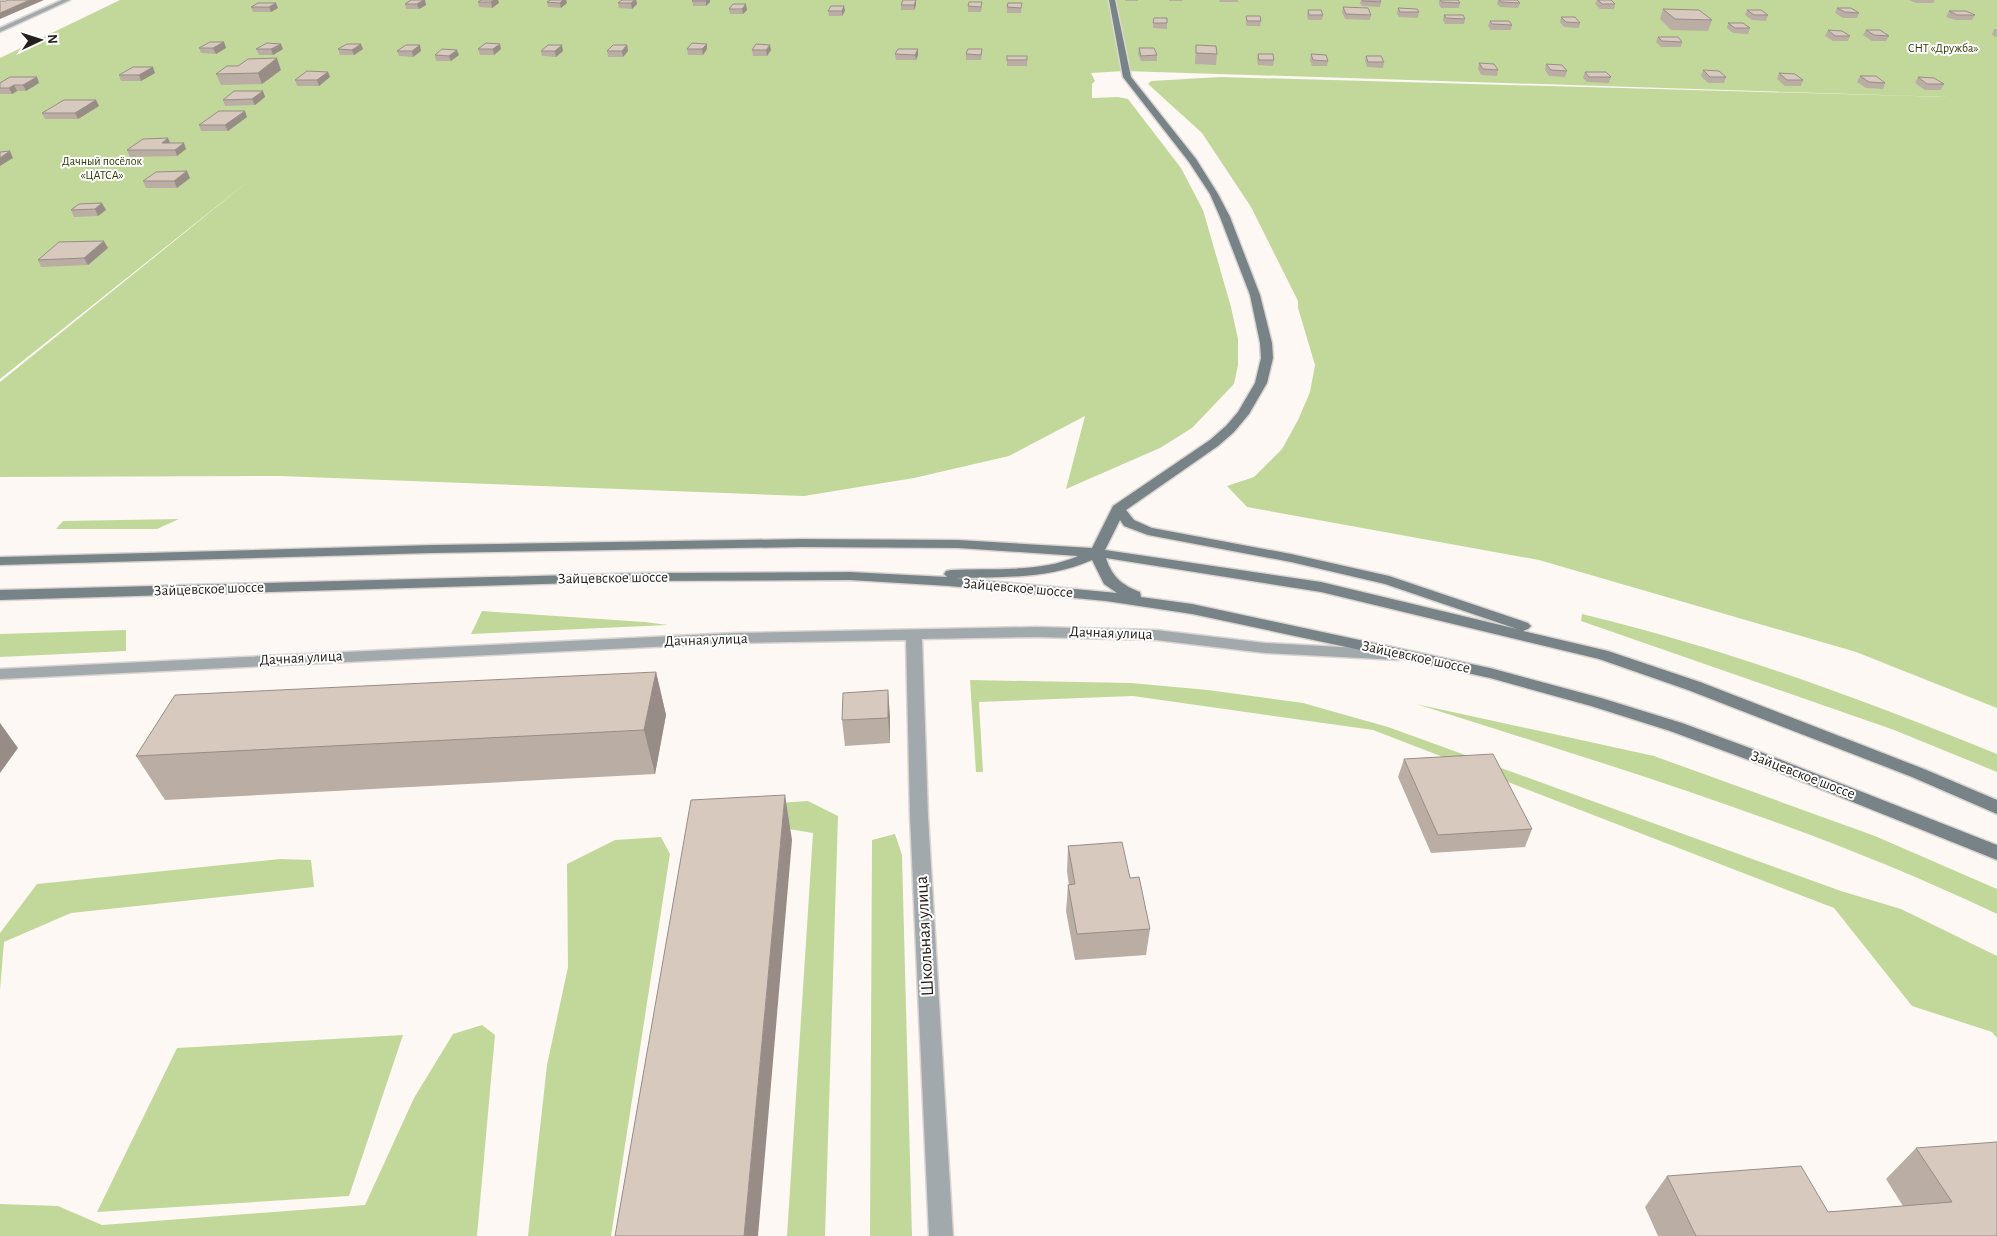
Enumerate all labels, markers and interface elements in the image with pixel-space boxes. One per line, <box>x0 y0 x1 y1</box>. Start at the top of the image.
north arrow <box>15 15 65 65</box>
text: N <box>45 34 59 45</box>
park label: СНТ «Дружба» <box>1908 42 1978 55</box>
park label: Дачный посёлок «ЦАТСА» <box>62 155 142 181</box>
street label: Зайцевское шоссе <box>558 570 668 586</box>
street label: Зайцевское шоссе <box>962 576 1074 600</box>
street label: Зайцевское шоссе <box>154 580 264 598</box>
street label: Дачная улица <box>1069 624 1153 642</box>
street label: Дачная улица <box>664 631 748 649</box>
street label: Зайцевское шоссе <box>1361 638 1472 676</box>
street label: Дачная улица <box>259 648 343 668</box>
street label: Зайцевское шоссе <box>1749 748 1857 802</box>
street label: Школьная улица <box>913 875 937 997</box>

